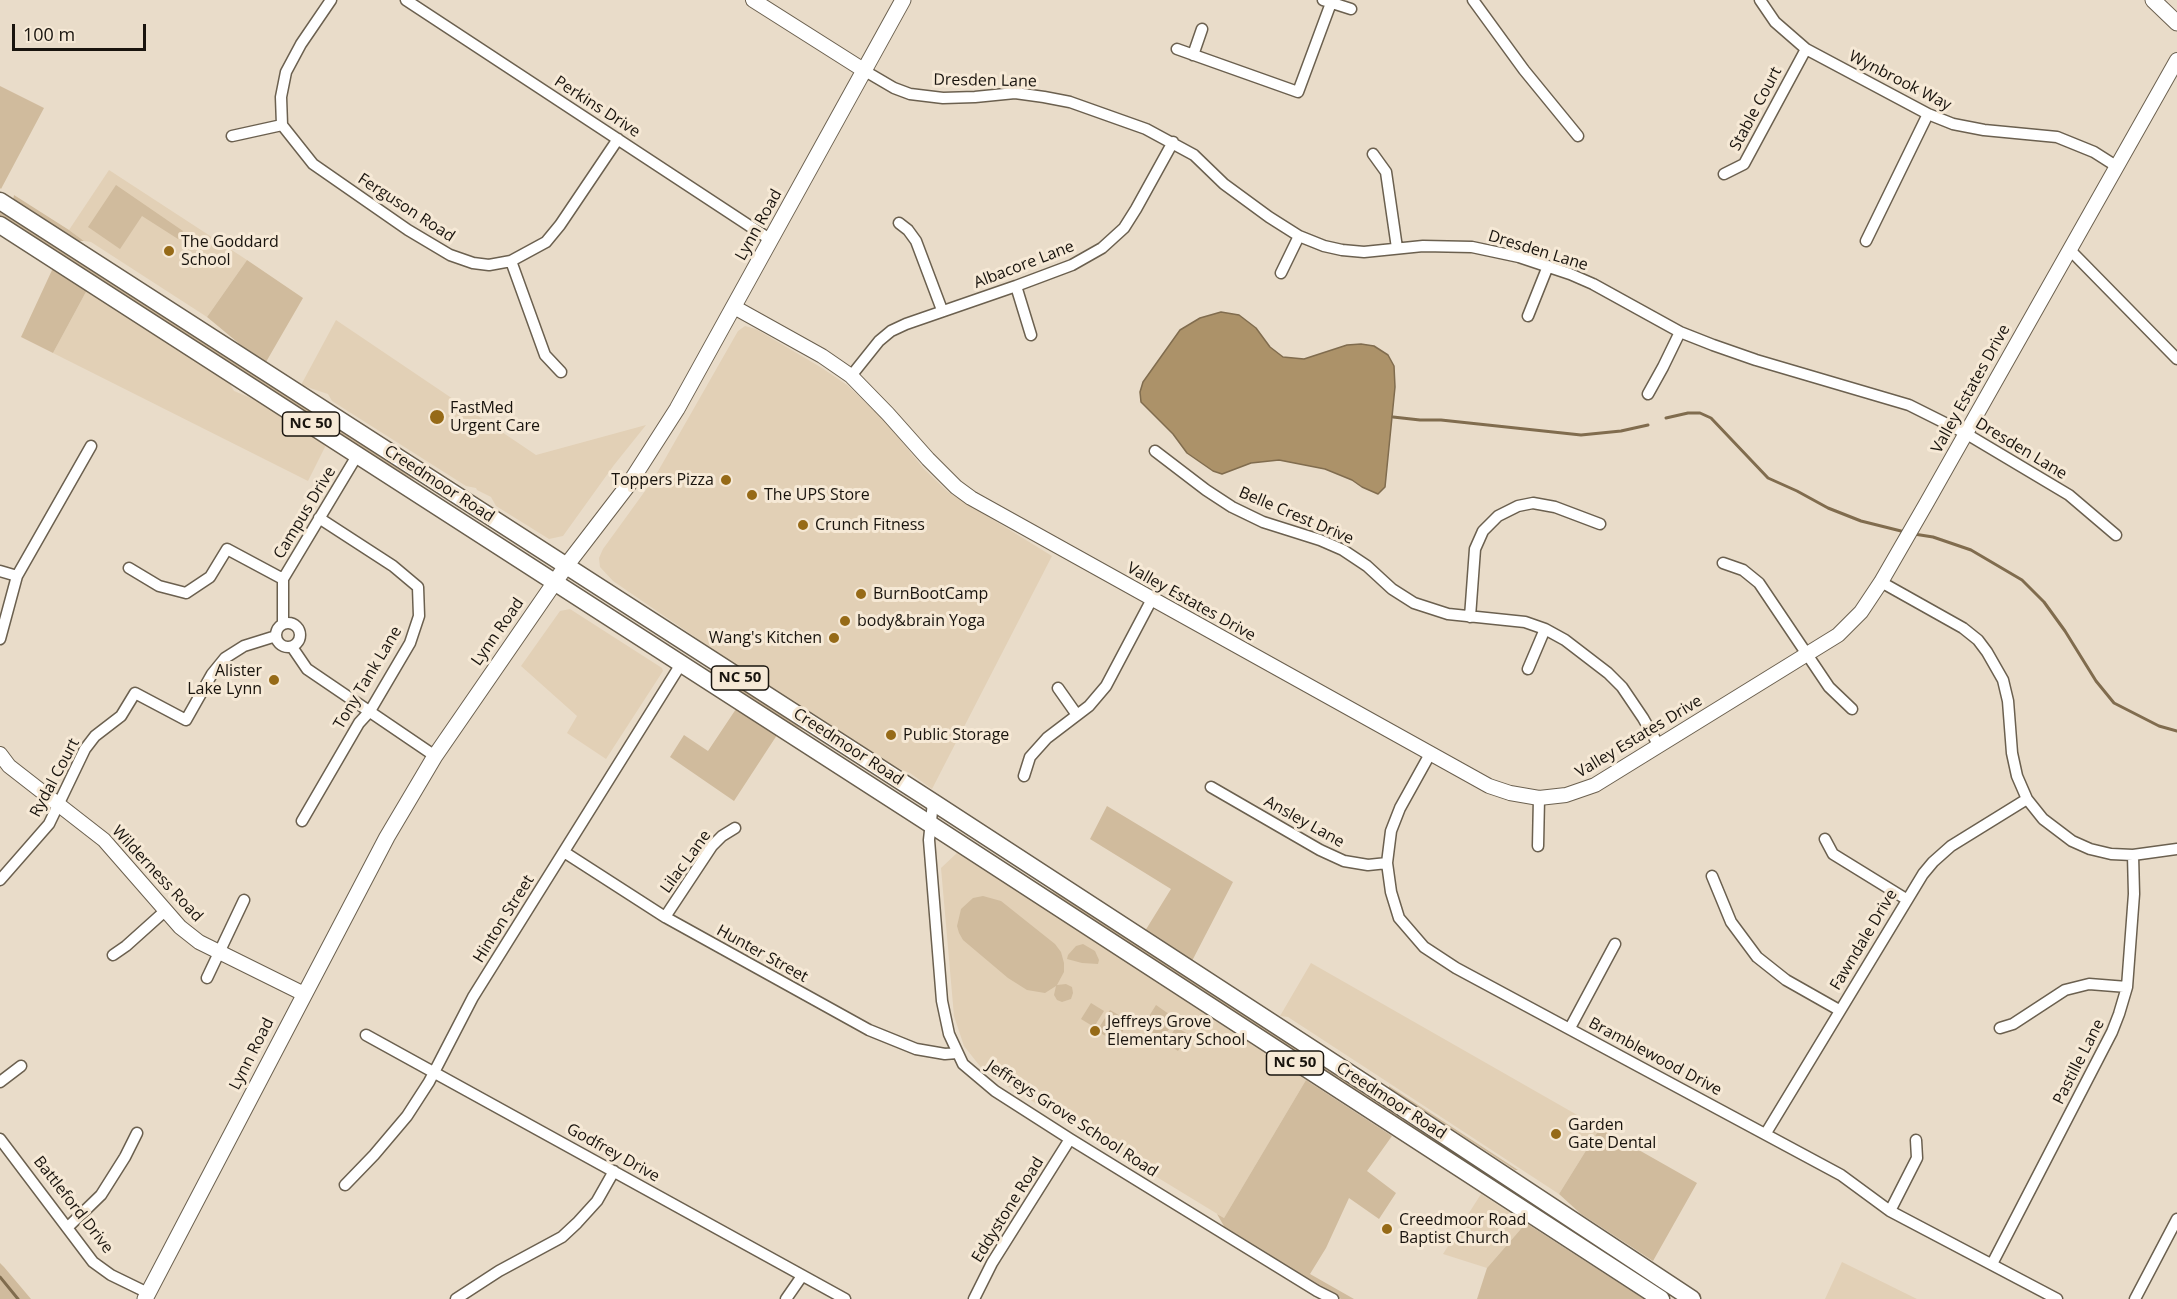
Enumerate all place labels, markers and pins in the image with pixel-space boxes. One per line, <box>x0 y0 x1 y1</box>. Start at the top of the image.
place label: The Goddard School <box>181 232 279 270</box>
marker: The Goddard School <box>162 244 176 258</box>
place label: FastMed Urgent Care <box>450 398 540 436</box>
marker: FastMed Urgent Care <box>428 408 446 426</box>
place label: Toppers Pizza <box>611 470 714 490</box>
marker: Toppers Pizza <box>719 473 733 487</box>
place label: The UPS Store <box>764 485 870 505</box>
marker: The UPS Store <box>745 488 759 502</box>
place label: Crunch Fitness <box>815 515 925 535</box>
marker: Crunch Fitness <box>796 518 810 532</box>
place label: BurnBootCamp <box>873 584 988 604</box>
marker: BurnBootCamp <box>854 587 868 601</box>
place label: body&brain Yoga <box>857 611 985 631</box>
marker: body&brain Yoga <box>838 614 852 628</box>
place label: Wang's Kitchen <box>709 628 822 648</box>
marker: Wang's Kitchen <box>827 631 841 645</box>
place label: Alister Lake Lynn <box>187 661 262 699</box>
marker: Alister Lake Lynn <box>267 673 281 687</box>
place label: Public Storage <box>903 725 1009 745</box>
marker: Public Storage <box>884 728 898 742</box>
place label: Jeffreys Grove Elementary School <box>1107 1012 1245 1050</box>
marker: Jeffreys Grove Elementary School <box>1088 1024 1102 1038</box>
place label: Garden Gate Dental <box>1568 1115 1656 1153</box>
marker: Garden Gate Dental <box>1549 1127 1563 1141</box>
place label: Creedmoor Road Baptist Church <box>1399 1210 1526 1248</box>
marker: Creedmoor Road Baptist Church <box>1380 1222 1394 1236</box>

